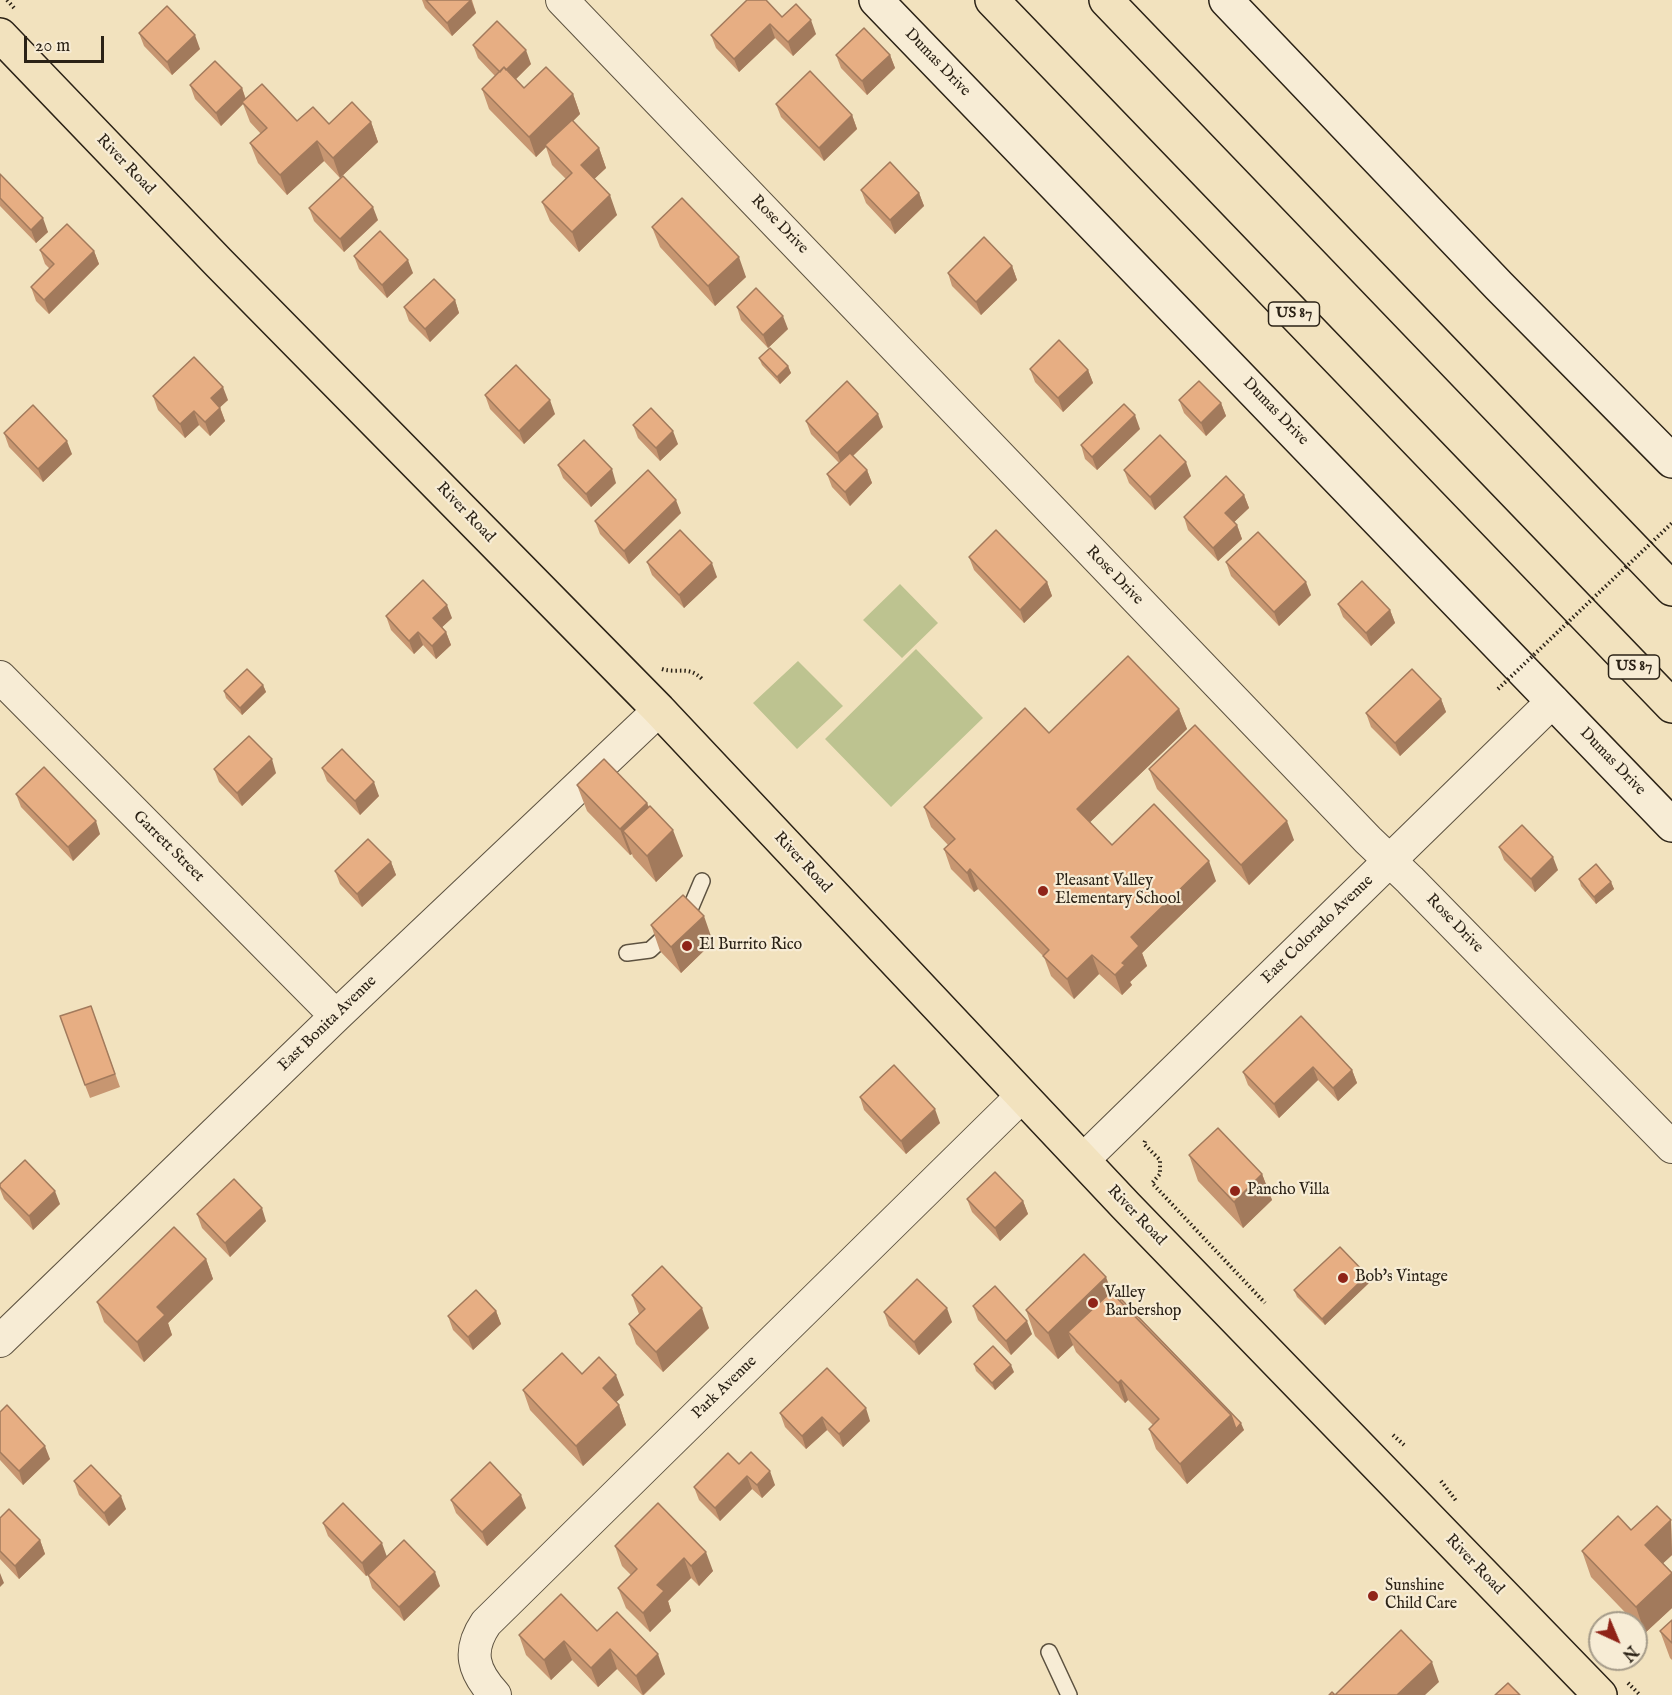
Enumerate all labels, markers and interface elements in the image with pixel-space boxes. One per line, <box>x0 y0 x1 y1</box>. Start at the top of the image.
scale bar <box>27 24 106 62</box>
street label: Dumas Drive <box>900 25 974 101</box>
text: 20 m <box>35 35 70 58</box>
street label: River Road <box>92 131 158 199</box>
street label: Rose Drive <box>746 192 812 258</box>
road number: US 87 <box>1268 302 1320 326</box>
street label: Dumas Drive <box>1238 374 1312 450</box>
street label: River Road <box>432 479 498 547</box>
street label: Rose Drive <box>1081 543 1147 609</box>
road number: US 87 <box>1608 655 1660 679</box>
street label: Dumas Drive <box>1575 724 1649 800</box>
street label: Garrett Street <box>128 807 208 887</box>
street label: River Road <box>769 829 835 897</box>
place label: Pleasant Valley Elementary School <box>1055 872 1181 910</box>
street label: East Colorado Avenue <box>1258 872 1378 988</box>
marker: Pleasant Valley Elementary School <box>1036 884 1050 898</box>
street label: Rose Drive <box>1421 891 1487 957</box>
place label: El Burrito Rico <box>699 936 802 956</box>
marker: El Burrito Rico <box>680 939 694 953</box>
street label: East Bonita Avenue <box>275 972 381 1076</box>
place label: Pancho Villa <box>1247 1181 1329 1201</box>
street label: River Road <box>1103 1182 1169 1250</box>
marker: Pancho Villa <box>1228 1184 1242 1198</box>
place label: Bob's Vintage <box>1355 1268 1448 1288</box>
marker: Bob's Vintage <box>1336 1271 1350 1285</box>
place label: Valley Barbershop <box>1105 1284 1182 1322</box>
marker: Valley Barbershop <box>1086 1296 1100 1310</box>
street label: Park Avenue <box>689 1352 761 1424</box>
street label: River Road <box>1441 1531 1507 1599</box>
place label: Sunshine Child Care <box>1385 1577 1457 1615</box>
marker: Sunshine Child Care <box>1366 1589 1380 1603</box>
north arrow <box>1588 1611 1648 1671</box>
text: N <box>1617 1641 1641 1665</box>

